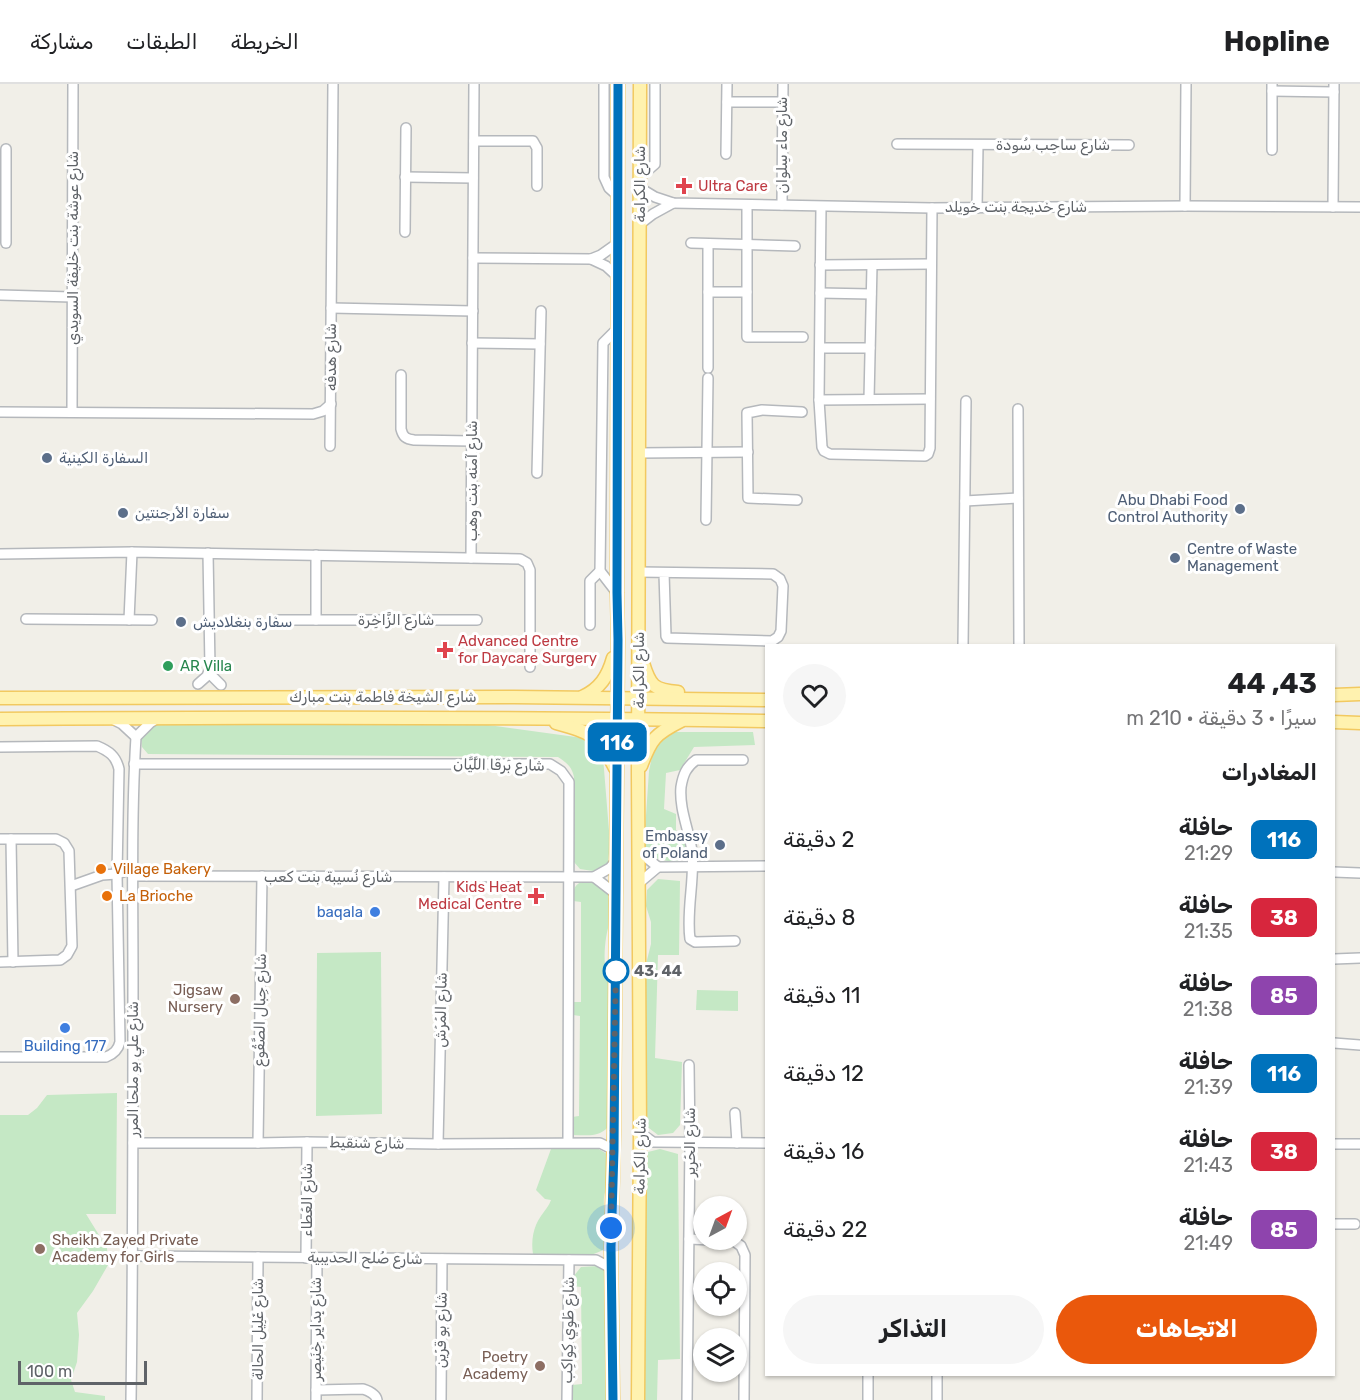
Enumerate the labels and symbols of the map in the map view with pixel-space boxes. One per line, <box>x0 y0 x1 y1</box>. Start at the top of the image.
street label: شارع ماء سِلوان <box>773 97 793 193</box>
street label: شارع ساحِب سُودة <box>996 136 1110 156</box>
street label: شارع الكرامة <box>631 146 651 222</box>
street label: شارع عوشة بنت خليفة السويدي <box>64 151 84 345</box>
marker: Ultra Care <box>675 177 693 195</box>
place label: Ultra Care <box>698 177 768 195</box>
street label: شارع خديجة بنت خويلد <box>945 198 1087 218</box>
street label: شارع هدفه <box>322 323 342 391</box>
street label: شارع آمنه بنت وهب <box>463 420 483 542</box>
place label: السفارة الكينية <box>59 449 148 467</box>
marker: السفارة الكينية <box>40 451 54 465</box>
place label: Abu Dhabi Food Control Authority <box>1107 491 1228 526</box>
marker: Abu Dhabi Food Control Authority <box>1233 502 1247 516</box>
place label: سفارة الأرجنتين <box>135 504 230 522</box>
marker: سفارة الأرجنتين <box>116 506 130 520</box>
place label: Centre of Waste Management <box>1187 540 1297 575</box>
marker: Centre of Waste Management <box>1168 551 1182 565</box>
street label: شارع الزَّاخِرة <box>358 611 434 631</box>
place label: سفارة بنغلاديش <box>193 613 293 631</box>
marker: سفارة بنغلاديش <box>174 615 188 629</box>
place label: Advanced Centre for Daycare Surgery <box>458 632 597 667</box>
street label: شارع الكرامة <box>630 632 650 708</box>
marker: Advanced Centre for Daycare Surgery <box>436 641 454 659</box>
place label: AR Villa <box>180 657 232 675</box>
marker: AR Villa <box>161 659 175 673</box>
street label: شارع الشيخة فاطمة بنت مبارك <box>289 688 477 708</box>
line badge: 116 <box>582 722 652 762</box>
street label: شارع بَرقا اللَّيَّان <box>453 755 545 777</box>
place label: Embassy of Poland <box>642 827 708 862</box>
marker: Embassy of Poland <box>713 838 727 852</box>
place label: Village Bakery <box>113 860 211 878</box>
marker: Village Bakery <box>94 862 108 876</box>
street label: شارع نُسيبة بنت كعب <box>264 868 392 888</box>
place label: Kids Heat Medical Centre <box>418 878 522 913</box>
place label: La Brioche <box>119 887 193 905</box>
marker: Kids Heat Medical Centre <box>527 887 545 905</box>
marker: La Brioche <box>100 889 114 903</box>
place label: baqala <box>317 903 363 921</box>
marker: baqala <box>368 905 382 919</box>
street label: شارع جِبال الصَّقُوع <box>250 953 272 1067</box>
marker: 43, 44 <box>603 958 629 984</box>
place label: 43, 44 <box>634 962 682 980</box>
street label: شارع المَرَش <box>431 972 453 1048</box>
place label: Jigsaw Nursery <box>168 981 223 1016</box>
marker: Jigsaw Nursery <box>228 992 242 1006</box>
street label: شارع علي بو ملحا المرر <box>124 1001 145 1138</box>
marker: Building 177 <box>58 1021 72 1035</box>
place label: Building 177 <box>24 1037 107 1055</box>
street label: شارع الحَرِير <box>681 1107 702 1178</box>
street label: شارع الكرامة <box>630 1117 652 1195</box>
street label: شارع شنقيط <box>329 1133 405 1155</box>
street label: شارع العَطاء <box>298 1163 318 1237</box>
north arrow <box>693 1196 747 1250</box>
your location <box>596 1213 626 1243</box>
place label: Sheikh Zayed Private Academy for Girls <box>52 1231 199 1266</box>
marker: Sheikh Zayed Private Academy for Girls <box>33 1242 47 1256</box>
street label: شارع صُلح الحديبية <box>307 1248 423 1270</box>
street label: شارع طَوِي كِواكِب <box>558 1276 581 1384</box>
street label: شارع بِدايِر خِنَيصِر <box>307 1277 327 1382</box>
street label: شارع غَلِيل الحالة <box>249 1278 269 1380</box>
street label: شارع بو قرَين <box>431 1292 453 1368</box>
place label: Poetry Academy <box>463 1348 528 1383</box>
scale bar <box>18 1358 147 1386</box>
marker: Poetry Academy <box>533 1359 547 1373</box>

